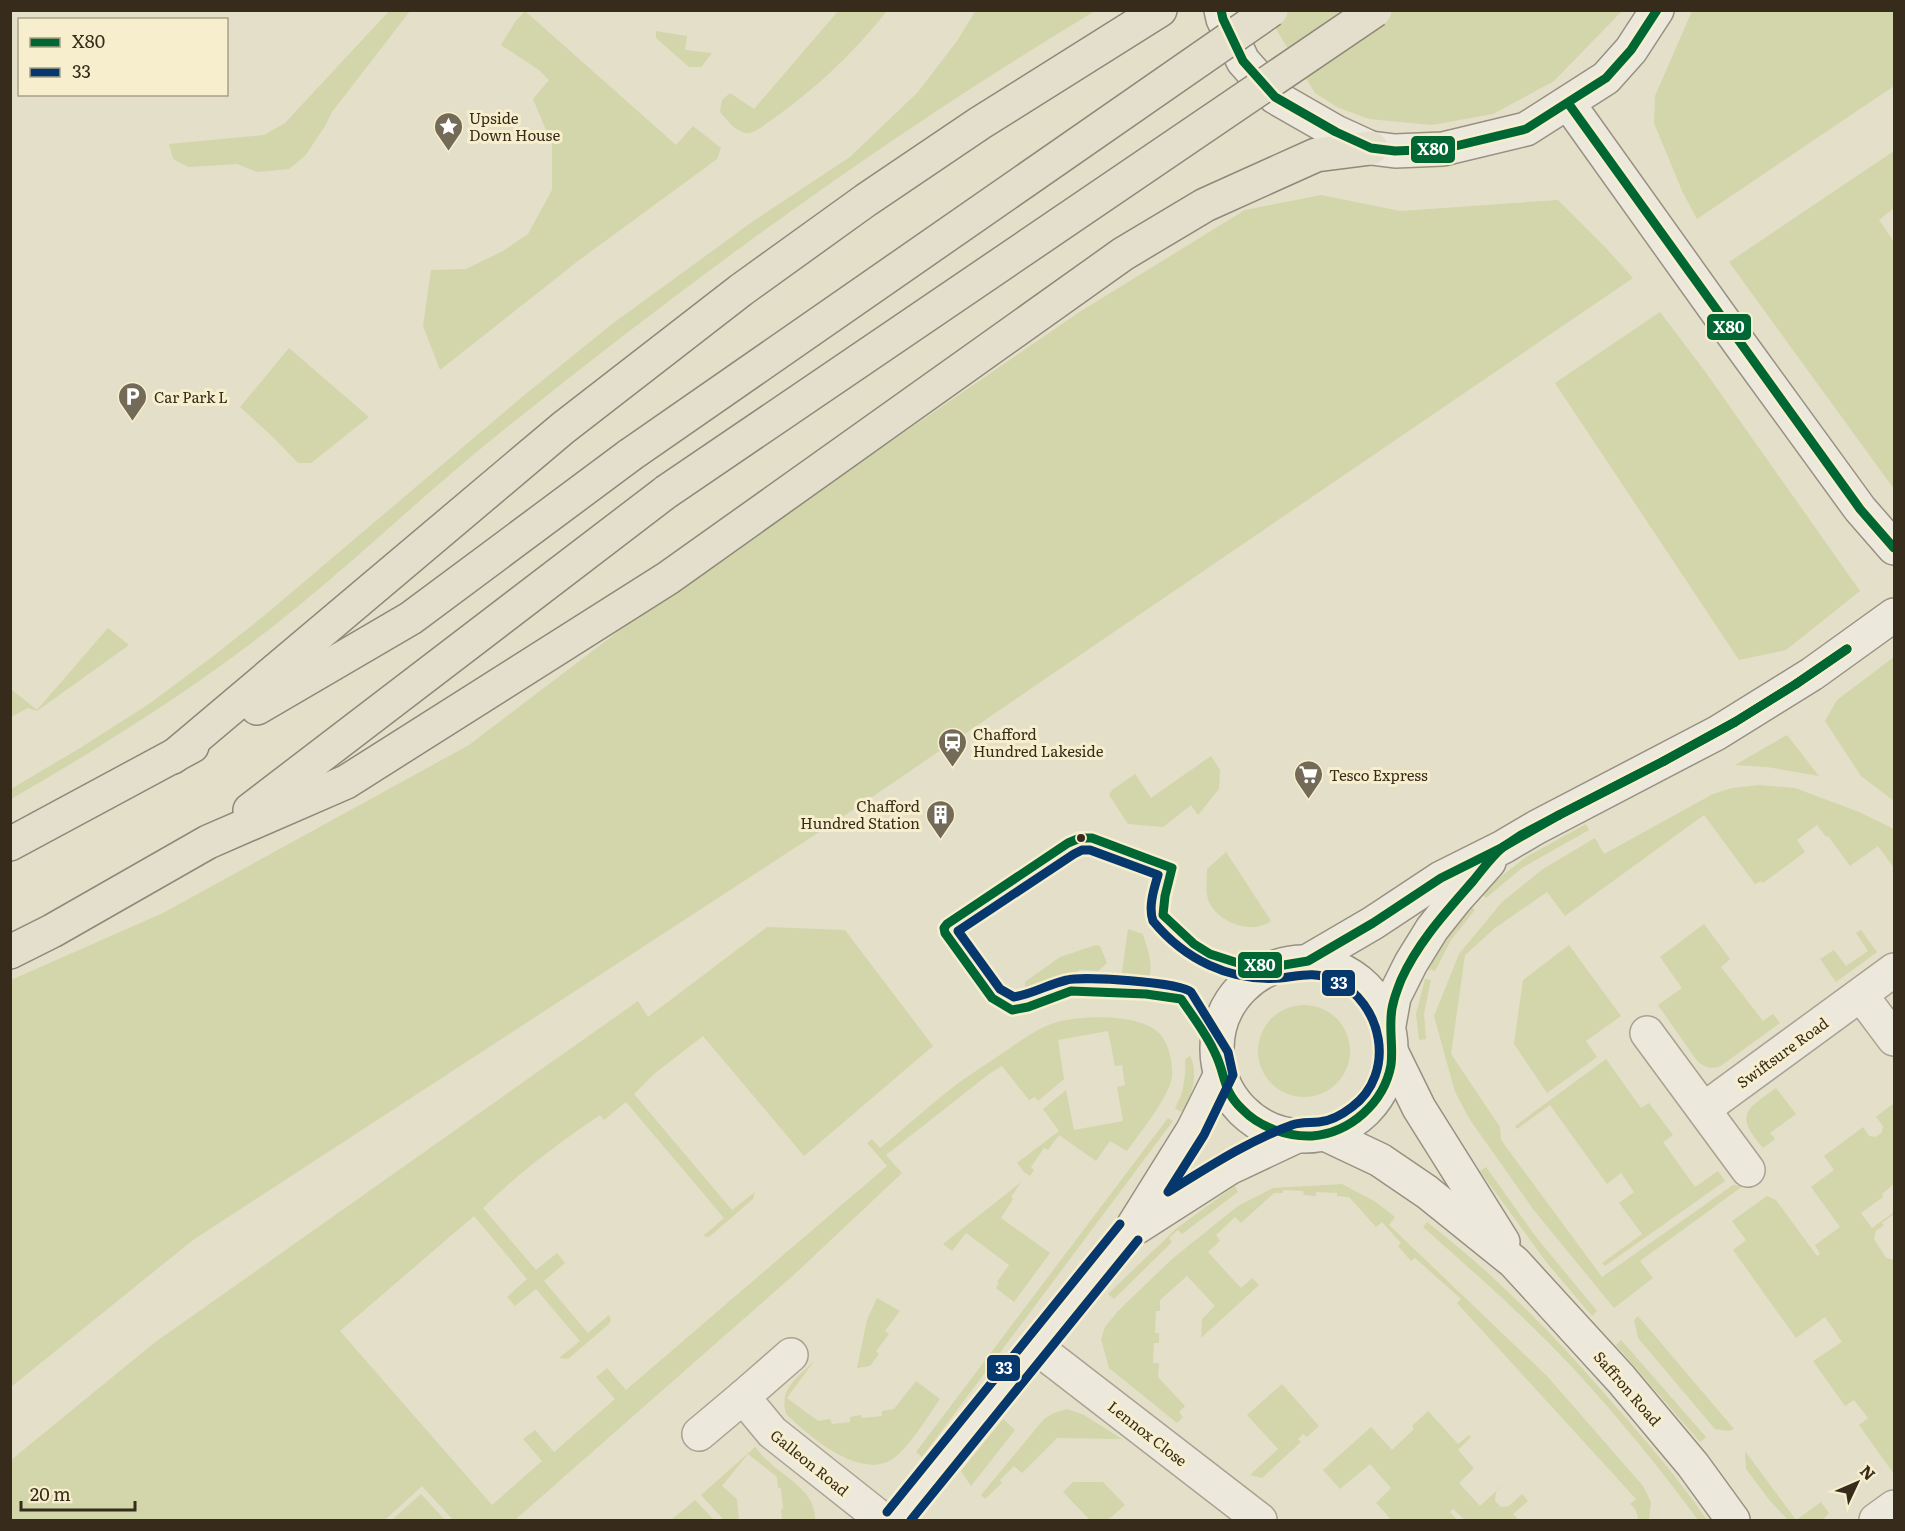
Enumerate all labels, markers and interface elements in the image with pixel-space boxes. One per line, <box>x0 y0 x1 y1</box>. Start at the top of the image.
legend <box>18 18 228 96</box>
text: X80 <box>72 27 105 54</box>
text: 33 <box>72 57 91 84</box>
place label: Upside Down House <box>469 106 560 146</box>
place icon: Upside Down House <box>432 110 464 152</box>
line badge: X80 <box>1410 135 1456 164</box>
text: X80 <box>1417 136 1449 160</box>
line badge: X80 <box>1706 313 1752 341</box>
text: X80 <box>1713 314 1745 338</box>
parking icon: Car Park L <box>117 380 149 422</box>
place label: Car Park L <box>154 385 228 408</box>
place label: Chafford Hundred Lakeside <box>973 722 1104 762</box>
station icon: Chafford Hundred Lakeside <box>936 726 968 768</box>
supermarket icon: Tesco Express <box>1292 758 1324 800</box>
place label: Tesco Express <box>1329 763 1428 786</box>
place label: Chafford Hundred Station <box>800 794 920 834</box>
building icon: Chafford Hundred Station <box>925 798 957 840</box>
unlabelled marker <box>1075 832 1087 844</box>
line badge: X80 <box>1237 951 1283 979</box>
text: X80 <box>1244 952 1276 976</box>
line badge: 33 <box>1321 969 1356 997</box>
text: 33 <box>1330 970 1348 994</box>
street label: Swiftsure Road <box>1732 1011 1832 1093</box>
street label: Saffron Road <box>1589 1346 1667 1430</box>
line badge: 33 <box>986 1354 1021 1382</box>
text: 33 <box>995 1355 1013 1379</box>
street label: Lennox Close <box>1103 1395 1193 1471</box>
street label: Galleon Road <box>766 1423 854 1501</box>
north arrow <box>1827 1453 1887 1513</box>
text: N <box>1855 1459 1882 1485</box>
scale bar <box>21 1474 135 1512</box>
text: 20 m <box>30 1480 71 1507</box>

